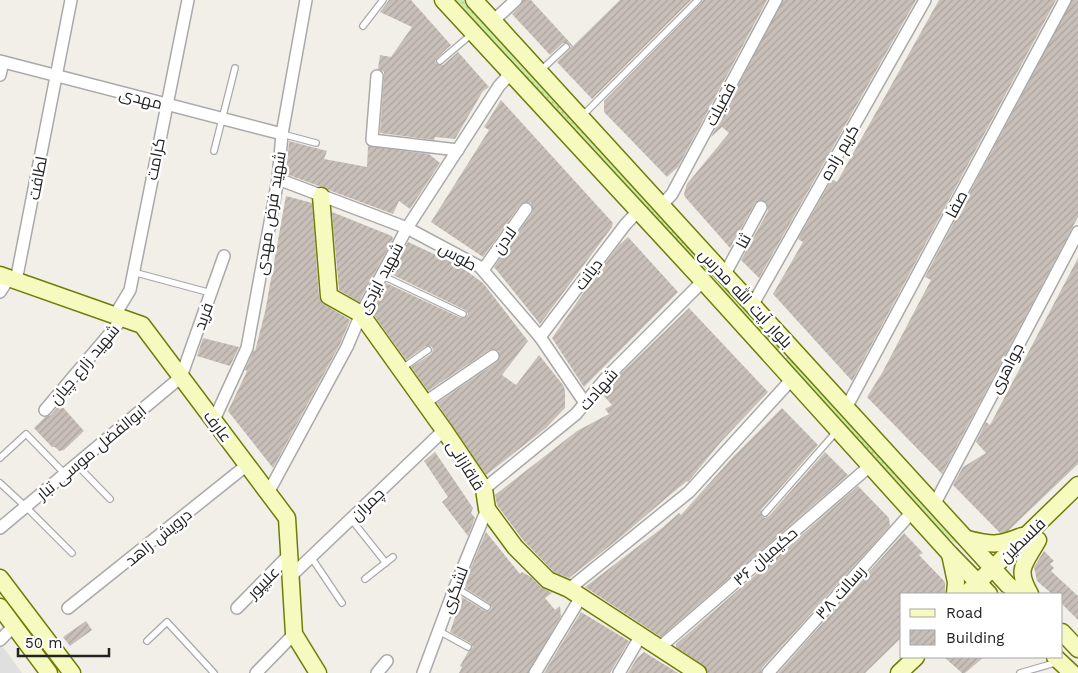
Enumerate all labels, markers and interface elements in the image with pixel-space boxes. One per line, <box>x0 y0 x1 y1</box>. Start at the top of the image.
street label: فضیلت <box>701 79 740 129</box>
street label: مهدی <box>117 84 164 114</box>
street label: کریم زاده <box>816 121 865 184</box>
street label: کرامت <box>142 136 169 182</box>
street label: شهید فرض مهدی <box>251 150 291 277</box>
street label: لطافت <box>24 155 51 201</box>
street label: صفا <box>941 187 971 221</box>
street label: لادن <box>488 223 521 258</box>
street label: ثنا <box>732 230 755 252</box>
street label: طوس <box>435 238 480 276</box>
street label: شهید ایزدی <box>354 239 408 318</box>
street label: بلوار آیت الله مدرس <box>694 244 797 353</box>
street label: دیانت <box>571 255 606 294</box>
street label: فرید <box>190 300 217 332</box>
street label: شهید زارع چیان <box>45 320 125 409</box>
street label: جواهری <box>985 340 1028 397</box>
street label: شهادت <box>575 365 622 415</box>
street label: ابوالفضل موسی تبار <box>32 401 151 505</box>
street label: عارف <box>200 407 236 446</box>
street label: قاقازانی <box>442 437 488 494</box>
street label: چمران <box>347 484 390 526</box>
street label: درویش زاهد <box>121 505 196 571</box>
street label: فلسطین <box>996 514 1050 567</box>
street label: ۳۶ حکیمیان <box>729 523 802 590</box>
street label: ۳۸ رسالت <box>811 561 869 623</box>
street label: علیپور <box>243 562 284 604</box>
street label: لشگری <box>437 564 473 617</box>
legend <box>900 593 1063 658</box>
text: Road <box>946 604 983 622</box>
scale bar <box>18 626 109 658</box>
text: Building <box>946 629 1004 647</box>
text: 50 m <box>25 634 62 652</box>

